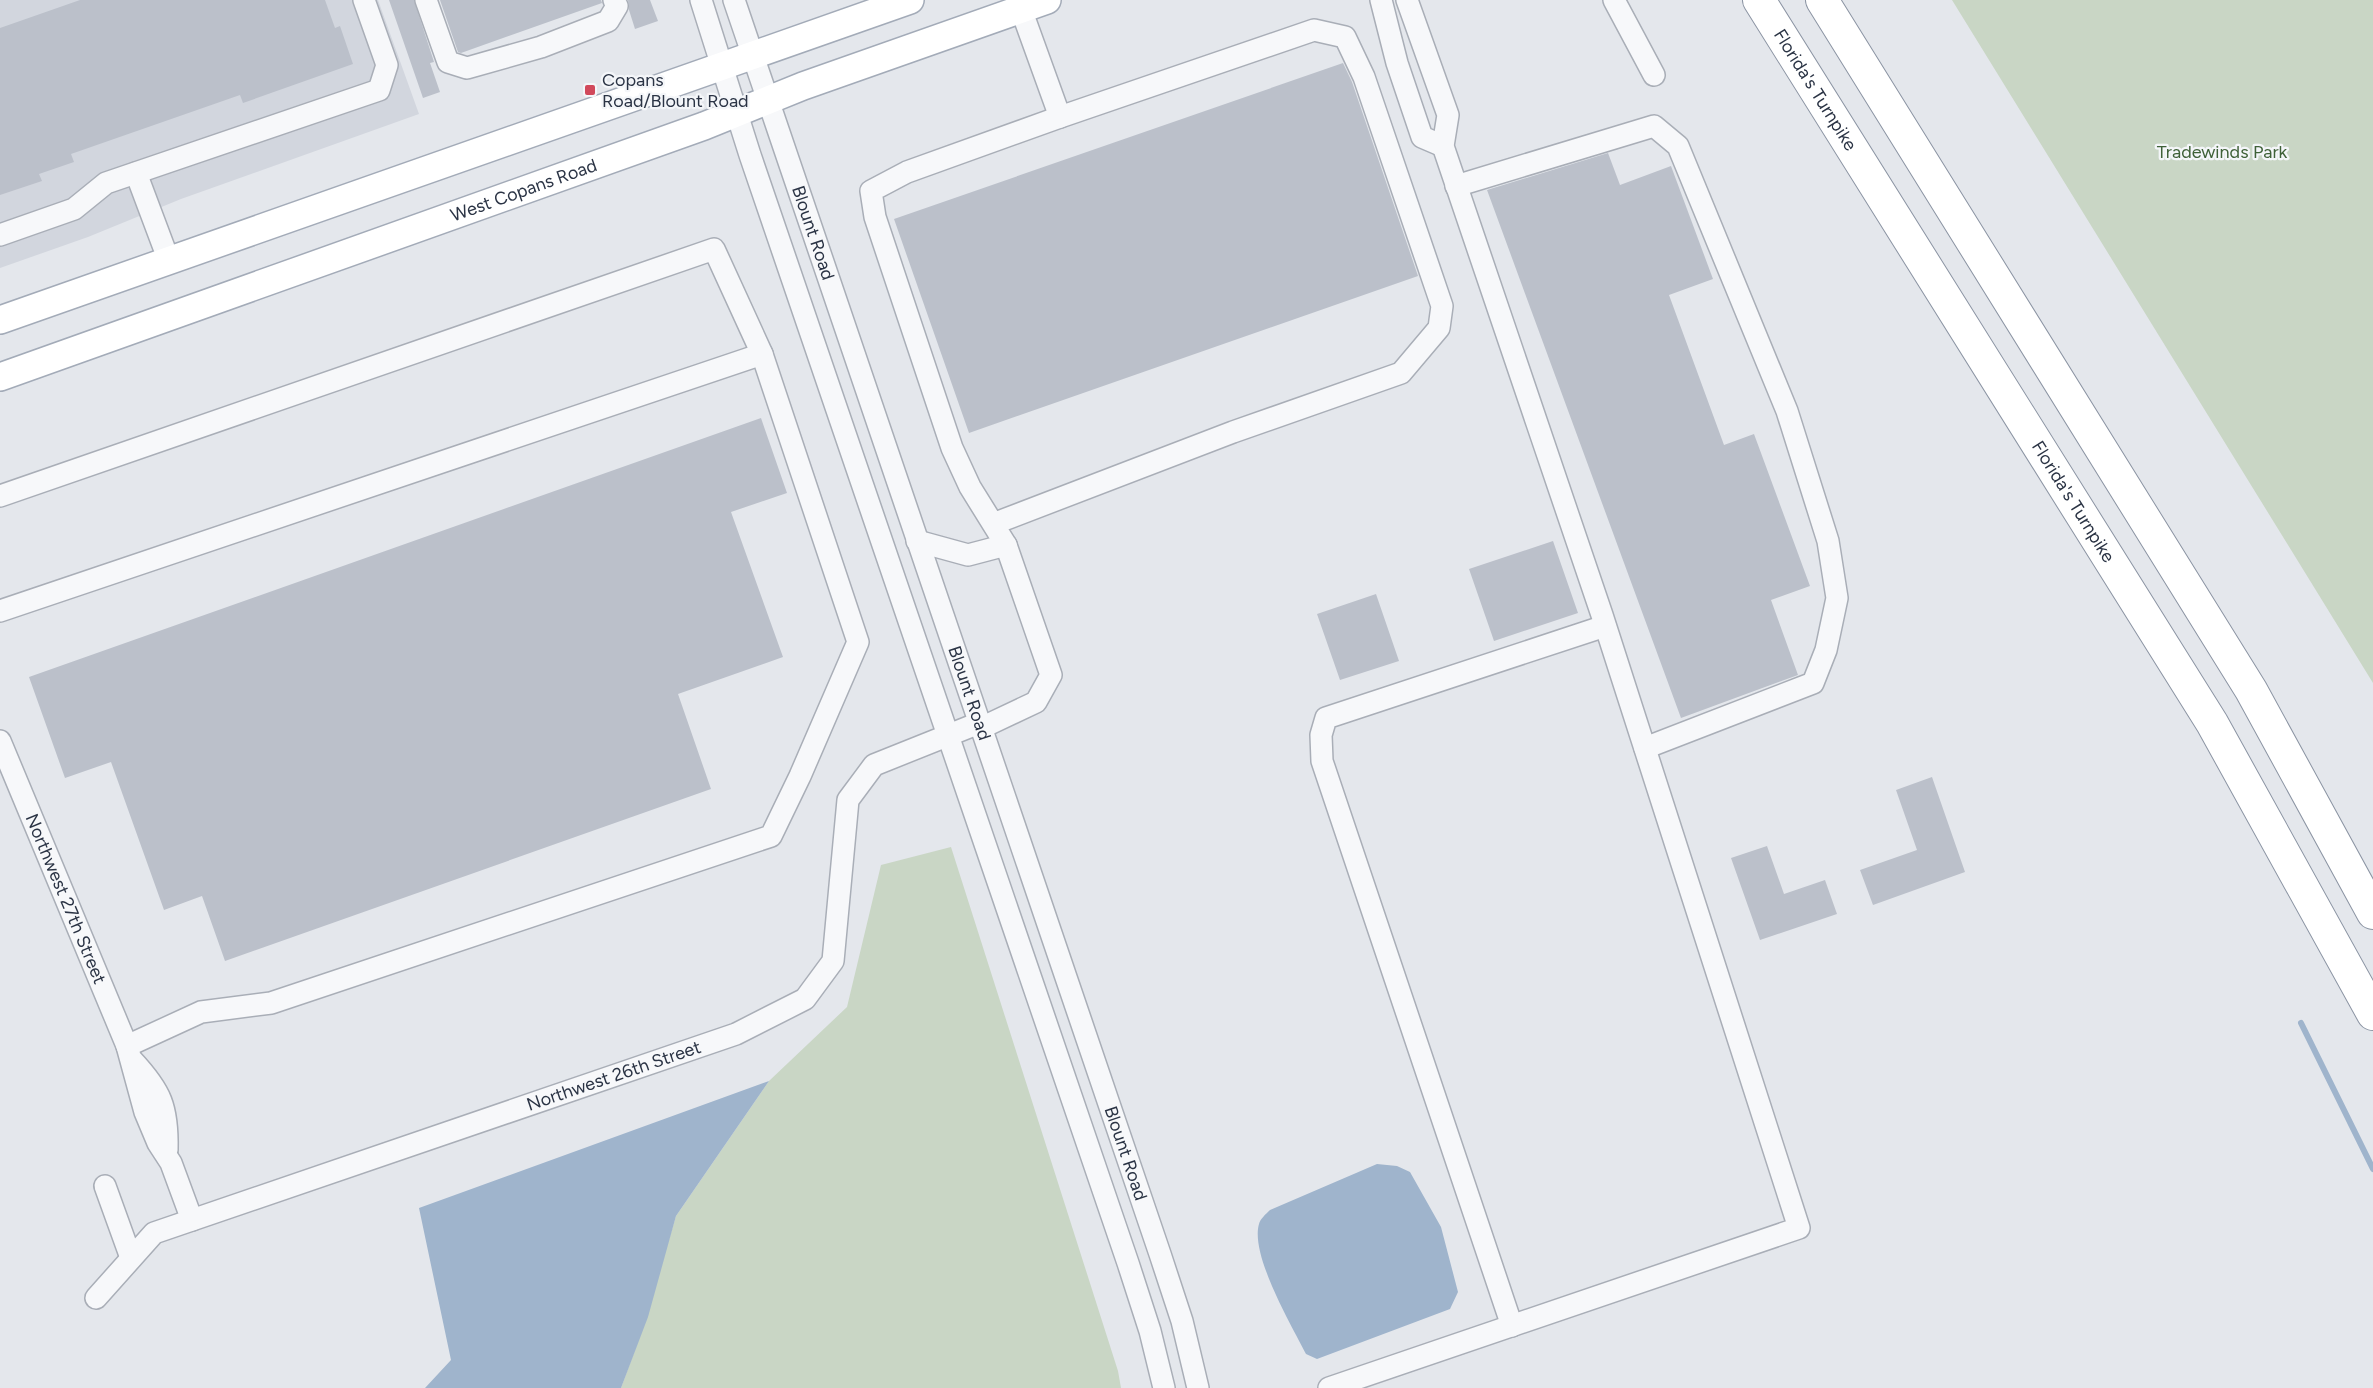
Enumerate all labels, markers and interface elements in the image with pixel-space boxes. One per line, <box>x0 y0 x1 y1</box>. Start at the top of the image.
street label: Florida's Turnpike <box>1769 25 1862 155</box>
place label: Copans Road/Blount Road <box>602 69 749 112</box>
marker: Copans Road/Blount Road <box>583 83 597 97</box>
park label: Tradewinds Park <box>2157 141 2287 163</box>
street label: West Copans Road <box>448 154 600 226</box>
street label: Blount Road <box>787 183 839 283</box>
street label: Florida's Turnpike <box>2027 437 2120 567</box>
street label: Blount Road <box>943 643 996 743</box>
street label: Northwest 27th Street <box>21 811 111 987</box>
street label: Northwest 26th Street <box>524 1036 704 1116</box>
street label: Blount Road <box>1100 1103 1152 1203</box>

